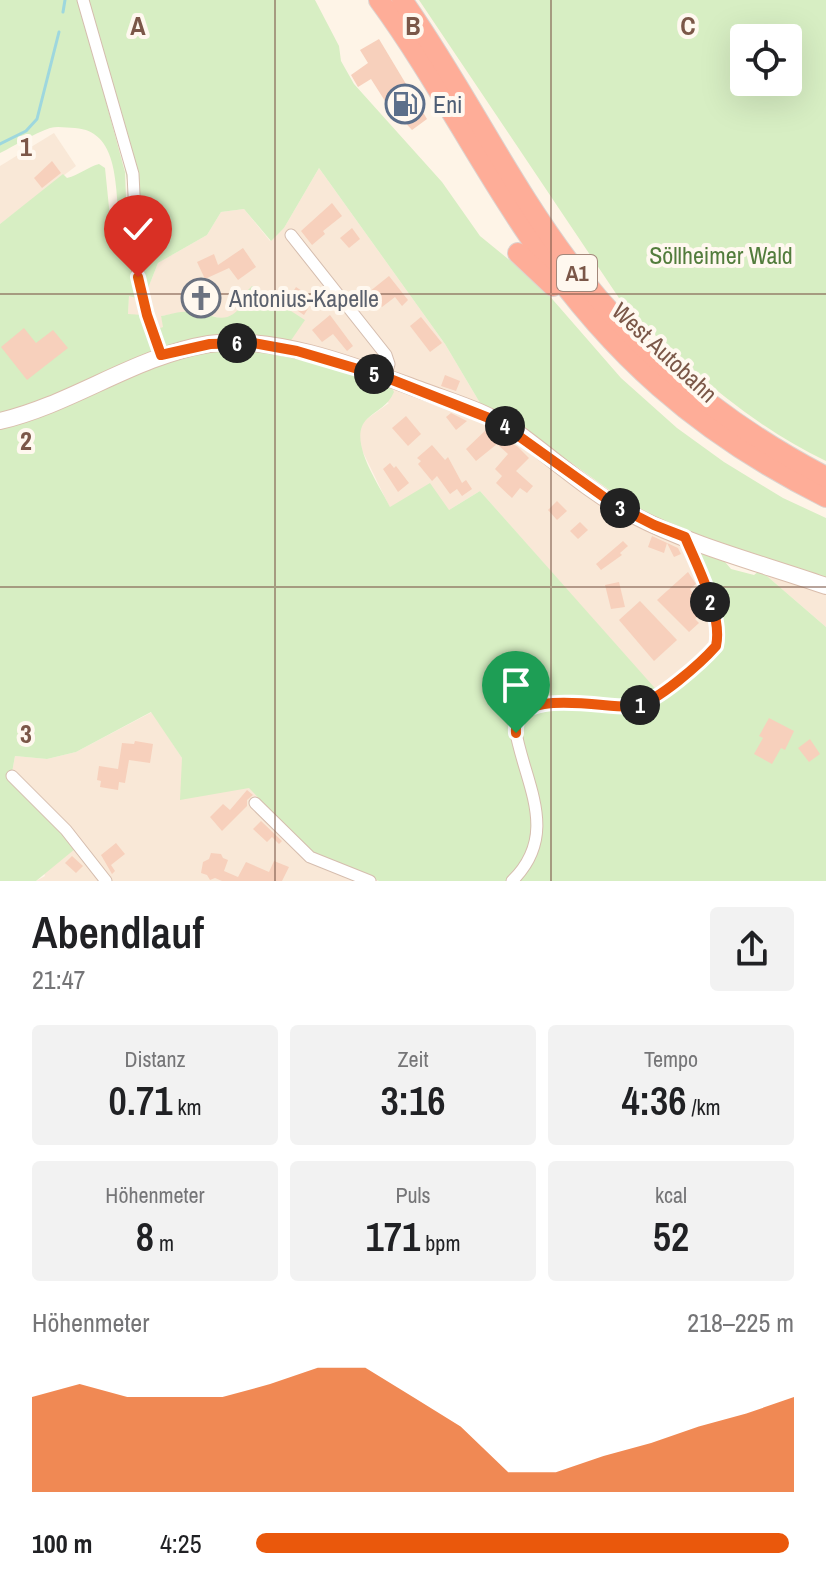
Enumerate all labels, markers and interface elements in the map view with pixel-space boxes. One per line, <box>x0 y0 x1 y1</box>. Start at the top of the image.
text: A <box>130 8 146 43</box>
text: B <box>405 8 421 43</box>
text: C <box>680 8 696 43</box>
map controls <box>730 24 802 96</box>
button: locate <box>730 24 802 96</box>
fuel station icon: Eni <box>384 83 426 125</box>
place label: Eni <box>433 88 463 120</box>
text: 1 <box>20 129 32 164</box>
pin <box>104 195 172 277</box>
icon: check <box>116 207 160 251</box>
park label: Söllheimer Wald <box>649 239 793 271</box>
road number: A1 <box>557 255 597 291</box>
church icon: Antonius-Kapelle <box>180 277 222 319</box>
place label: Antonius-Kapelle <box>228 282 379 314</box>
street label: West Autobahn <box>605 295 725 409</box>
pin: 6 <box>217 323 257 363</box>
text: 6 <box>232 328 242 358</box>
pin: 5 <box>354 354 394 394</box>
text: 5 <box>369 359 379 389</box>
pin: 4 <box>485 406 525 446</box>
text: 4 <box>500 411 510 441</box>
text: 2 <box>20 423 32 458</box>
pin: 3 <box>600 488 640 528</box>
text: 3 <box>615 493 625 523</box>
pin: 2 <box>690 582 730 622</box>
text: 2 <box>705 587 715 617</box>
pin <box>482 651 550 733</box>
icon: arrive <box>494 663 538 707</box>
pin: 1 <box>620 685 660 725</box>
text: 1 <box>635 690 645 720</box>
text: 3 <box>20 716 32 751</box>
text: Abendlauf <box>32 902 204 962</box>
button: share <box>710 907 794 991</box>
text: 21:47 <box>32 962 85 997</box>
text: Distanz <box>124 1044 186 1074</box>
text: Zeit <box>397 1044 429 1074</box>
text: Tempo <box>644 1044 698 1074</box>
text: 0.71 <box>109 1074 172 1127</box>
text: 3:16 <box>380 1074 446 1127</box>
text: 4:36 <box>621 1074 686 1127</box>
text: km <box>172 1092 201 1122</box>
text: /km <box>686 1092 721 1122</box>
text: Höhenmeter <box>105 1180 205 1210</box>
text: Puls <box>395 1180 431 1210</box>
text: kcal <box>655 1180 687 1210</box>
text: 8 <box>136 1210 154 1263</box>
text: 171 <box>366 1210 420 1263</box>
text: 52 <box>653 1210 689 1263</box>
text: m <box>154 1228 174 1258</box>
text: bpm <box>420 1228 460 1258</box>
text: Höhenmeter <box>32 1305 149 1340</box>
text: 218–225 m <box>687 1305 794 1340</box>
text: 100 m <box>32 1526 92 1561</box>
text: 4:25 <box>160 1526 202 1561</box>

